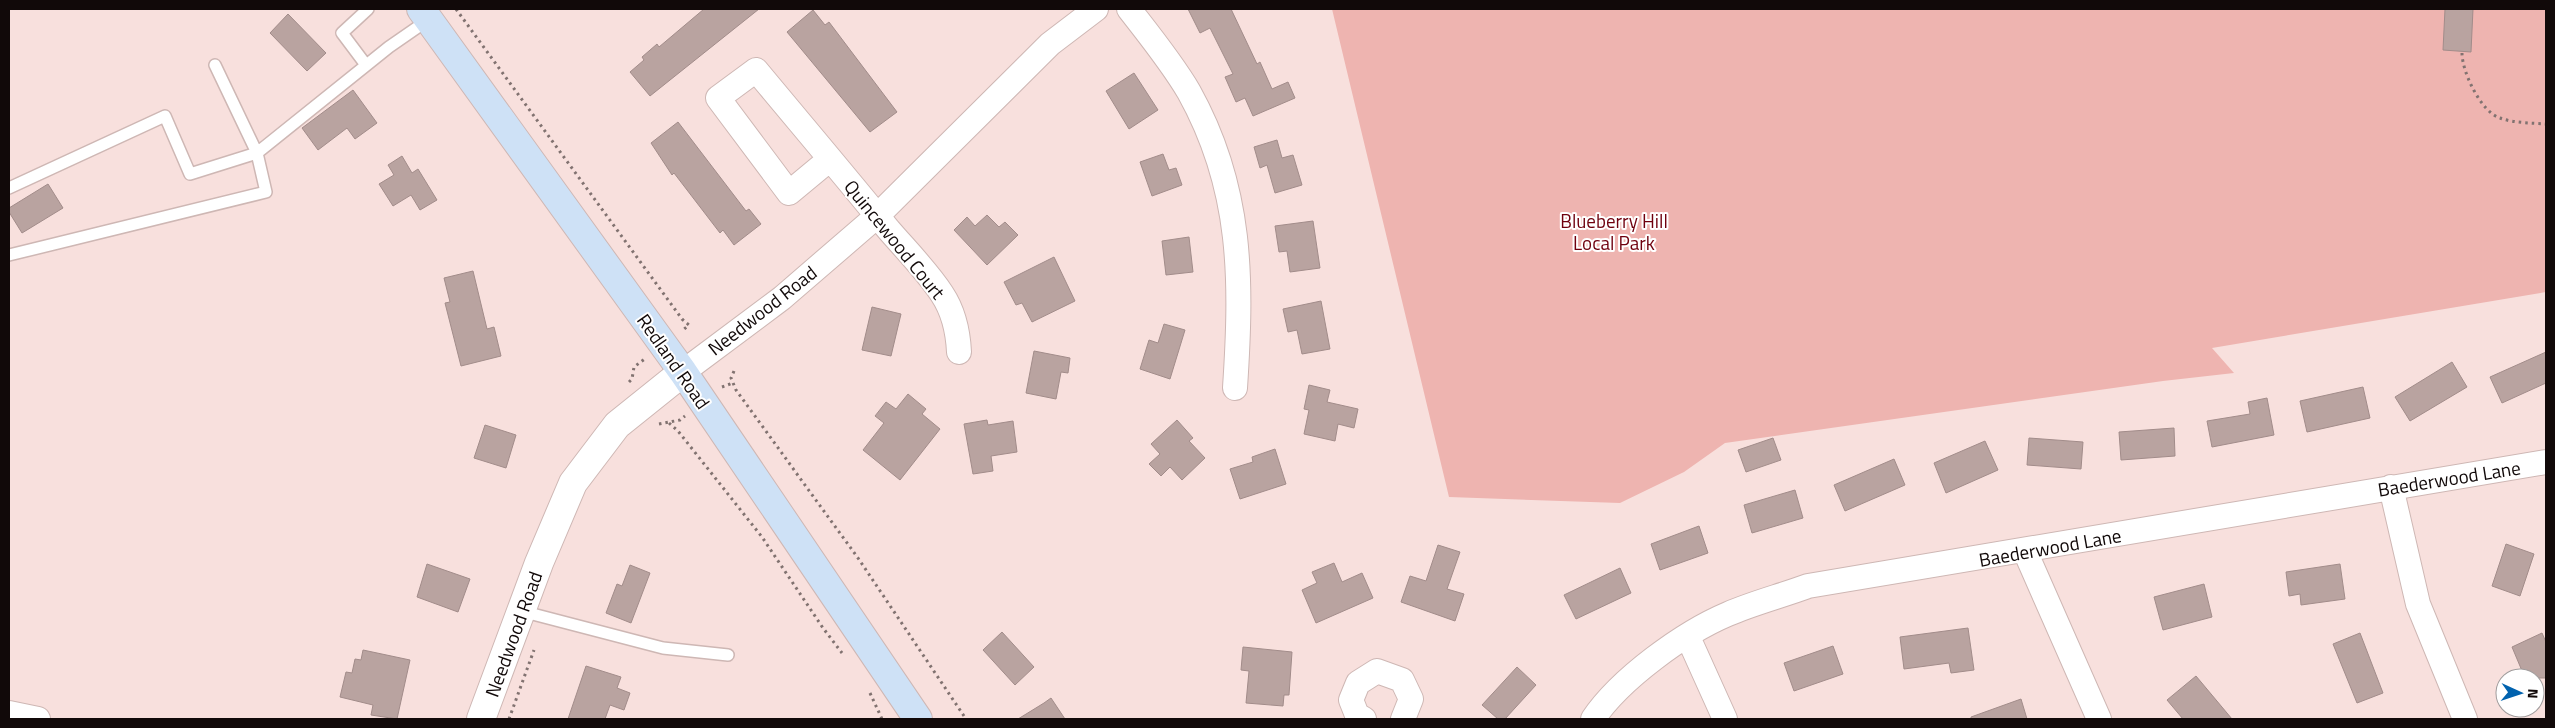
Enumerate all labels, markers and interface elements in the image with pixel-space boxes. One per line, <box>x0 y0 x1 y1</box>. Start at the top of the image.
street label: Quincewood Court <box>838 173 953 305</box>
park label: Blueberry Hill Local Park <box>1560 206 1668 257</box>
street label: Needwood Road <box>701 258 823 362</box>
street label: Redland Road <box>630 307 718 415</box>
street label: Baederwood Lane <box>2376 452 2522 504</box>
street label: Baederwood Lane <box>1977 520 2123 574</box>
street label: Needwood Road <box>477 567 549 701</box>
north arrow <box>2495 668 2545 718</box>
text: N <box>2523 688 2544 699</box>

